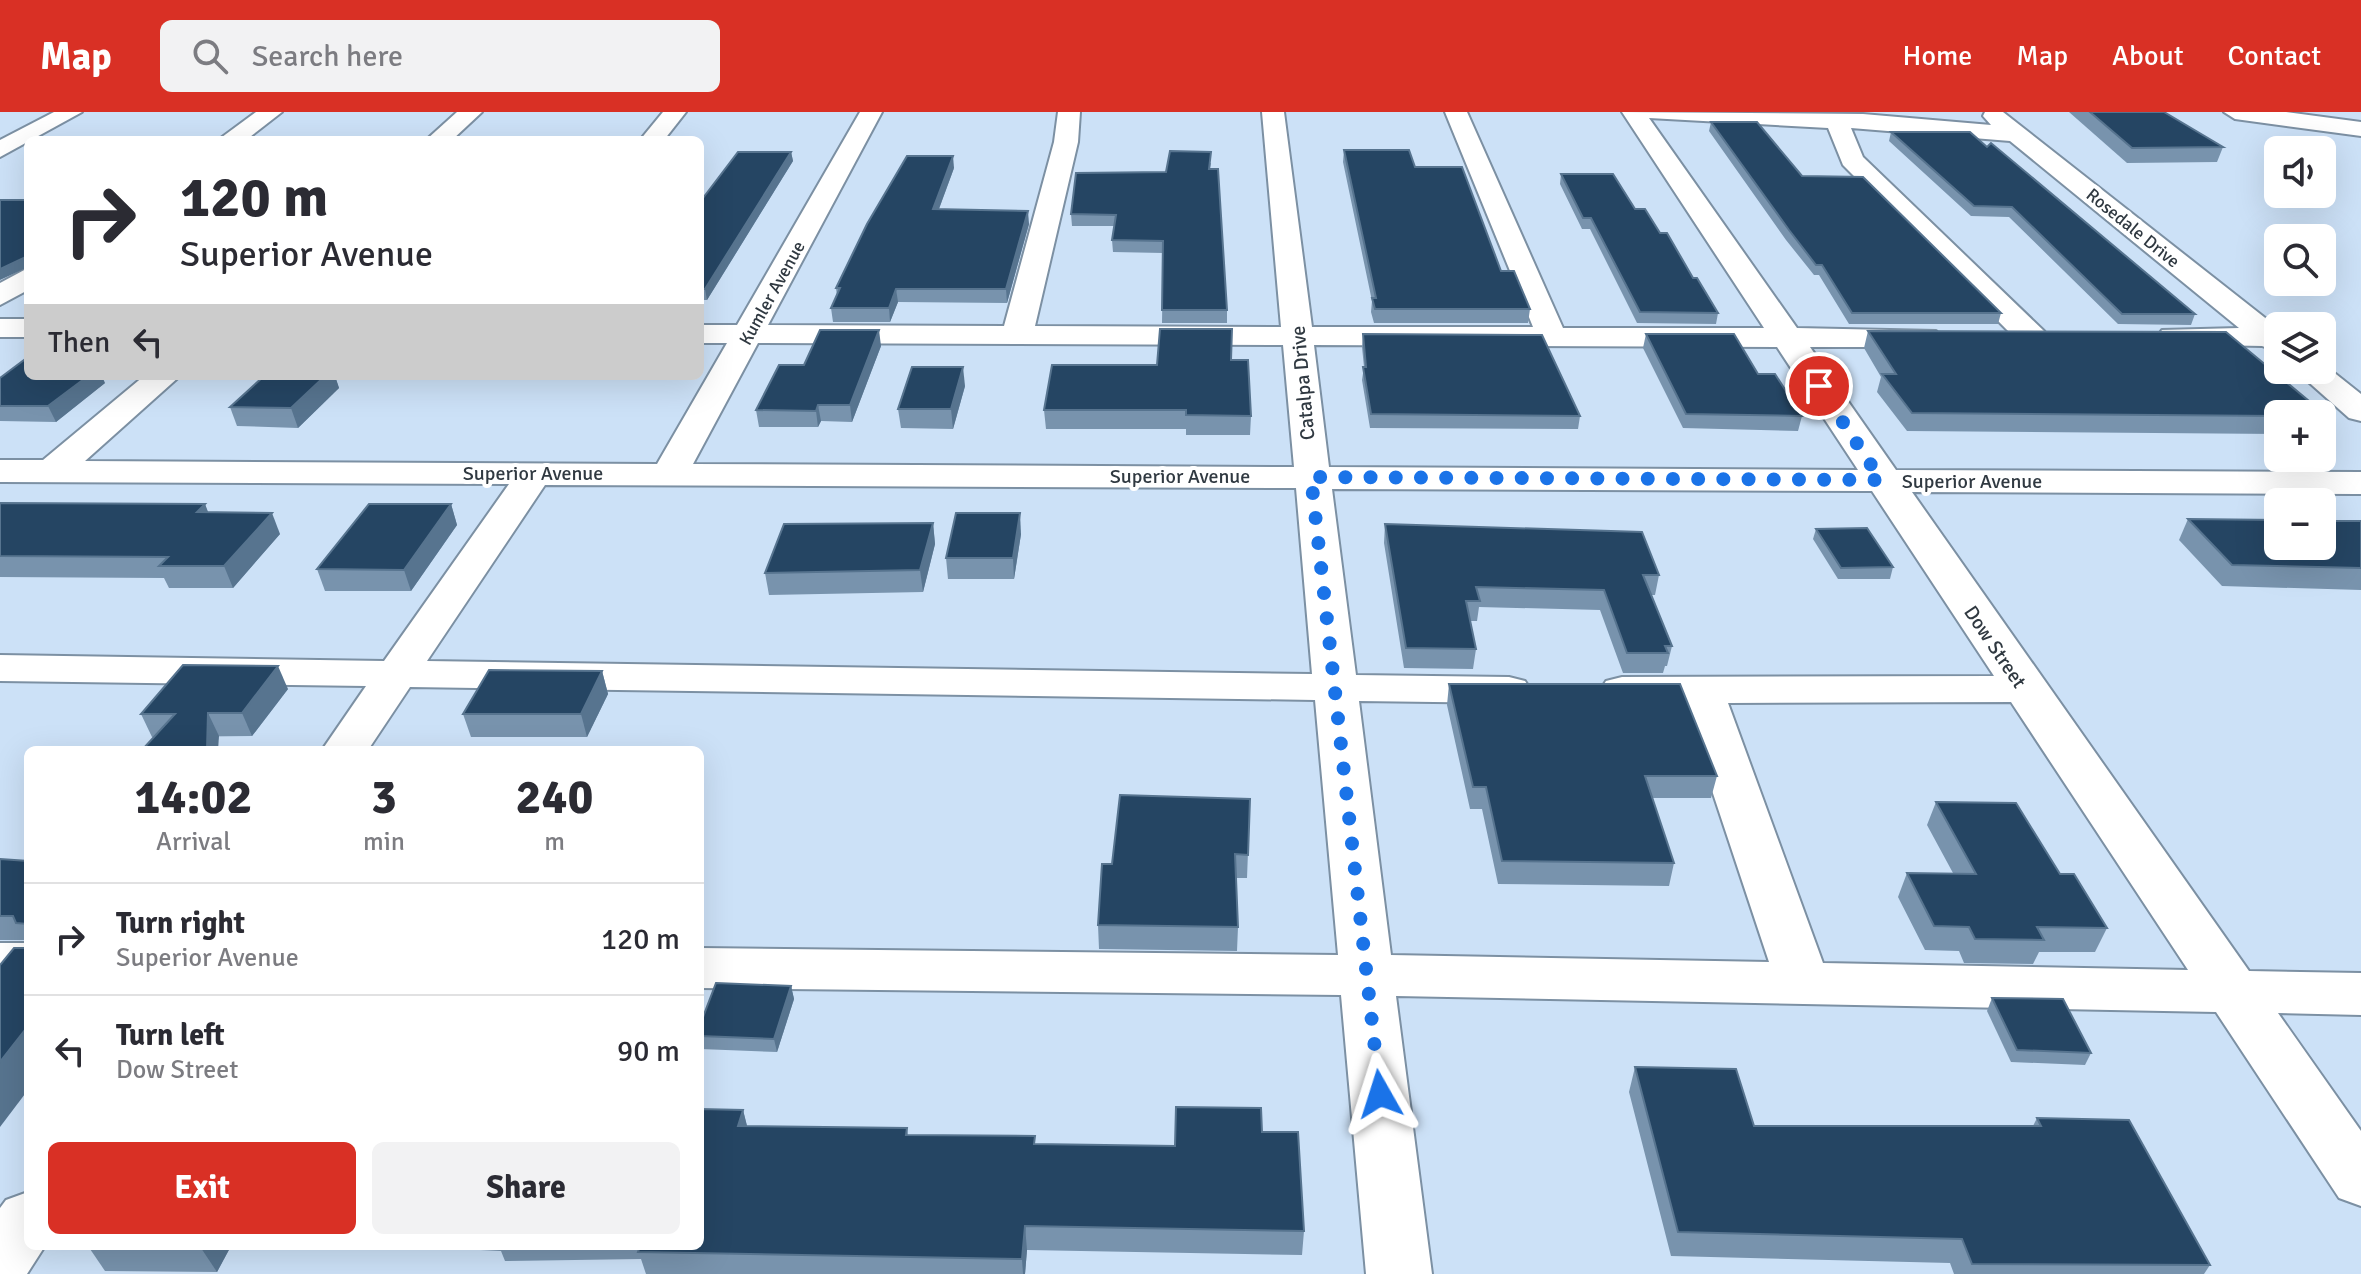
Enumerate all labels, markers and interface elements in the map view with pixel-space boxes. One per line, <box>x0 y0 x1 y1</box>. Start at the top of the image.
search box <box>160 20 720 92</box>
text: Map <box>40 33 112 80</box>
icon: search <box>188 34 232 78</box>
text: Search here <box>252 38 403 75</box>
text: Home <box>1903 39 1972 73</box>
text: Map <box>2016 39 2068 73</box>
text: About <box>2112 39 2184 73</box>
text: Contact <box>2228 39 2321 73</box>
map controls <box>2264 136 2336 560</box>
button: sound <box>2264 136 2336 208</box>
text: 120 m <box>180 163 328 232</box>
icon: right <box>48 168 152 272</box>
street label: Rosedale Drive <box>2082 184 2184 272</box>
button: search <box>2264 224 2336 296</box>
text: Superior Avenue <box>180 232 433 277</box>
street label: Kumler Avenue <box>734 237 810 349</box>
button: layers <box>2264 312 2336 384</box>
icon: left <box>126 320 170 364</box>
text: Then <box>48 324 110 361</box>
street label: Catalpa Drive <box>1286 325 1320 441</box>
pin <box>1785 352 1853 420</box>
icon: arrive <box>1797 364 1841 408</box>
button: + <box>2264 400 2336 472</box>
street label: Superior Avenue <box>463 461 603 486</box>
street label: Superior Avenue <box>1110 464 1250 489</box>
street label: Superior Avenue <box>1902 469 2042 494</box>
button: − <box>2264 488 2336 560</box>
street label: Dow Street <box>1958 601 2032 693</box>
text: 14:02 <box>135 768 252 827</box>
text: 3 <box>371 768 397 827</box>
text: 240 <box>516 768 593 827</box>
text: Arrival <box>156 826 231 858</box>
text: min <box>363 826 405 858</box>
text: m <box>544 826 565 858</box>
text: Turn right <box>116 905 245 942</box>
icon: right <box>48 917 92 961</box>
text: 120 m <box>601 921 680 958</box>
text: Superior Avenue <box>116 942 299 974</box>
text: Turn left <box>116 1017 225 1054</box>
icon: left <box>48 1029 92 1073</box>
text: 90 m <box>617 1033 680 1070</box>
position arrow <box>1338 1052 1422 1136</box>
text: Dow Street <box>116 1054 238 1086</box>
button: Exit <box>48 1142 356 1234</box>
button: Share <box>372 1142 680 1234</box>

